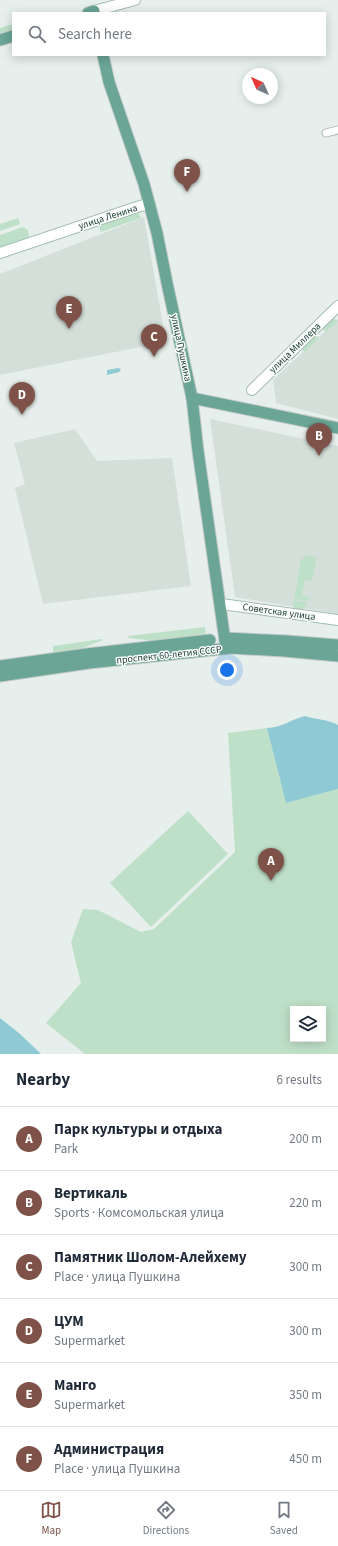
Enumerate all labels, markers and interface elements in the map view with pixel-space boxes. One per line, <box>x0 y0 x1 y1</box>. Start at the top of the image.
search box <box>12 12 326 56</box>
icon: search <box>26 23 48 45</box>
text: Search here <box>58 24 132 45</box>
north arrow <box>242 68 278 104</box>
pin: F <box>174 159 200 192</box>
street label: улица Ленина <box>77 201 139 233</box>
pin: E <box>56 296 82 329</box>
street label: улица Пушкина <box>167 313 195 383</box>
street label: улица Миллера <box>266 320 324 376</box>
pin: C <box>141 324 167 357</box>
pin: D <box>9 382 35 415</box>
pin: B <box>306 423 332 456</box>
street label: Советская улица <box>242 600 316 624</box>
street label: проспект 60-летия СССР <box>116 642 223 667</box>
your location <box>217 660 237 680</box>
pin: A <box>258 848 284 881</box>
map controls <box>290 1006 326 1042</box>
button: layers <box>290 1006 326 1042</box>
text: Nearby <box>16 1068 70 1092</box>
text: 6 results <box>277 1071 322 1089</box>
text: Парк культуры и отдыха <box>54 1119 222 1140</box>
text: A <box>25 1130 33 1148</box>
text: 200 m <box>289 1130 322 1148</box>
text: Park <box>54 1140 78 1158</box>
text: Вертикаль <box>54 1183 127 1204</box>
text: B <box>25 1194 33 1212</box>
text: 220 m <box>289 1194 322 1212</box>
text: Sports · Комсомольская улица <box>54 1204 224 1222</box>
text: Памятник Шолом-Алейхему <box>54 1247 247 1268</box>
text: C <box>25 1258 33 1276</box>
text: 300 m <box>289 1258 322 1276</box>
text: Place · улица Пушкина <box>54 1268 180 1286</box>
text: ЦУМ <box>54 1311 84 1332</box>
text: D <box>25 1322 33 1340</box>
text: 300 m <box>289 1322 322 1340</box>
text: Supermarket <box>54 1332 125 1350</box>
text: Манго <box>54 1375 96 1396</box>
text: E <box>25 1386 33 1404</box>
text: 350 m <box>289 1386 322 1404</box>
text: Supermarket <box>54 1396 125 1414</box>
text: Администрация <box>54 1439 164 1460</box>
text: F <box>26 1450 32 1468</box>
text: 450 m <box>289 1450 322 1468</box>
text: Place · улица Пушкина <box>54 1460 180 1478</box>
tab: Map <box>40 1499 62 1538</box>
tab: Directions <box>143 1499 189 1538</box>
tab: Saved <box>270 1499 298 1538</box>

